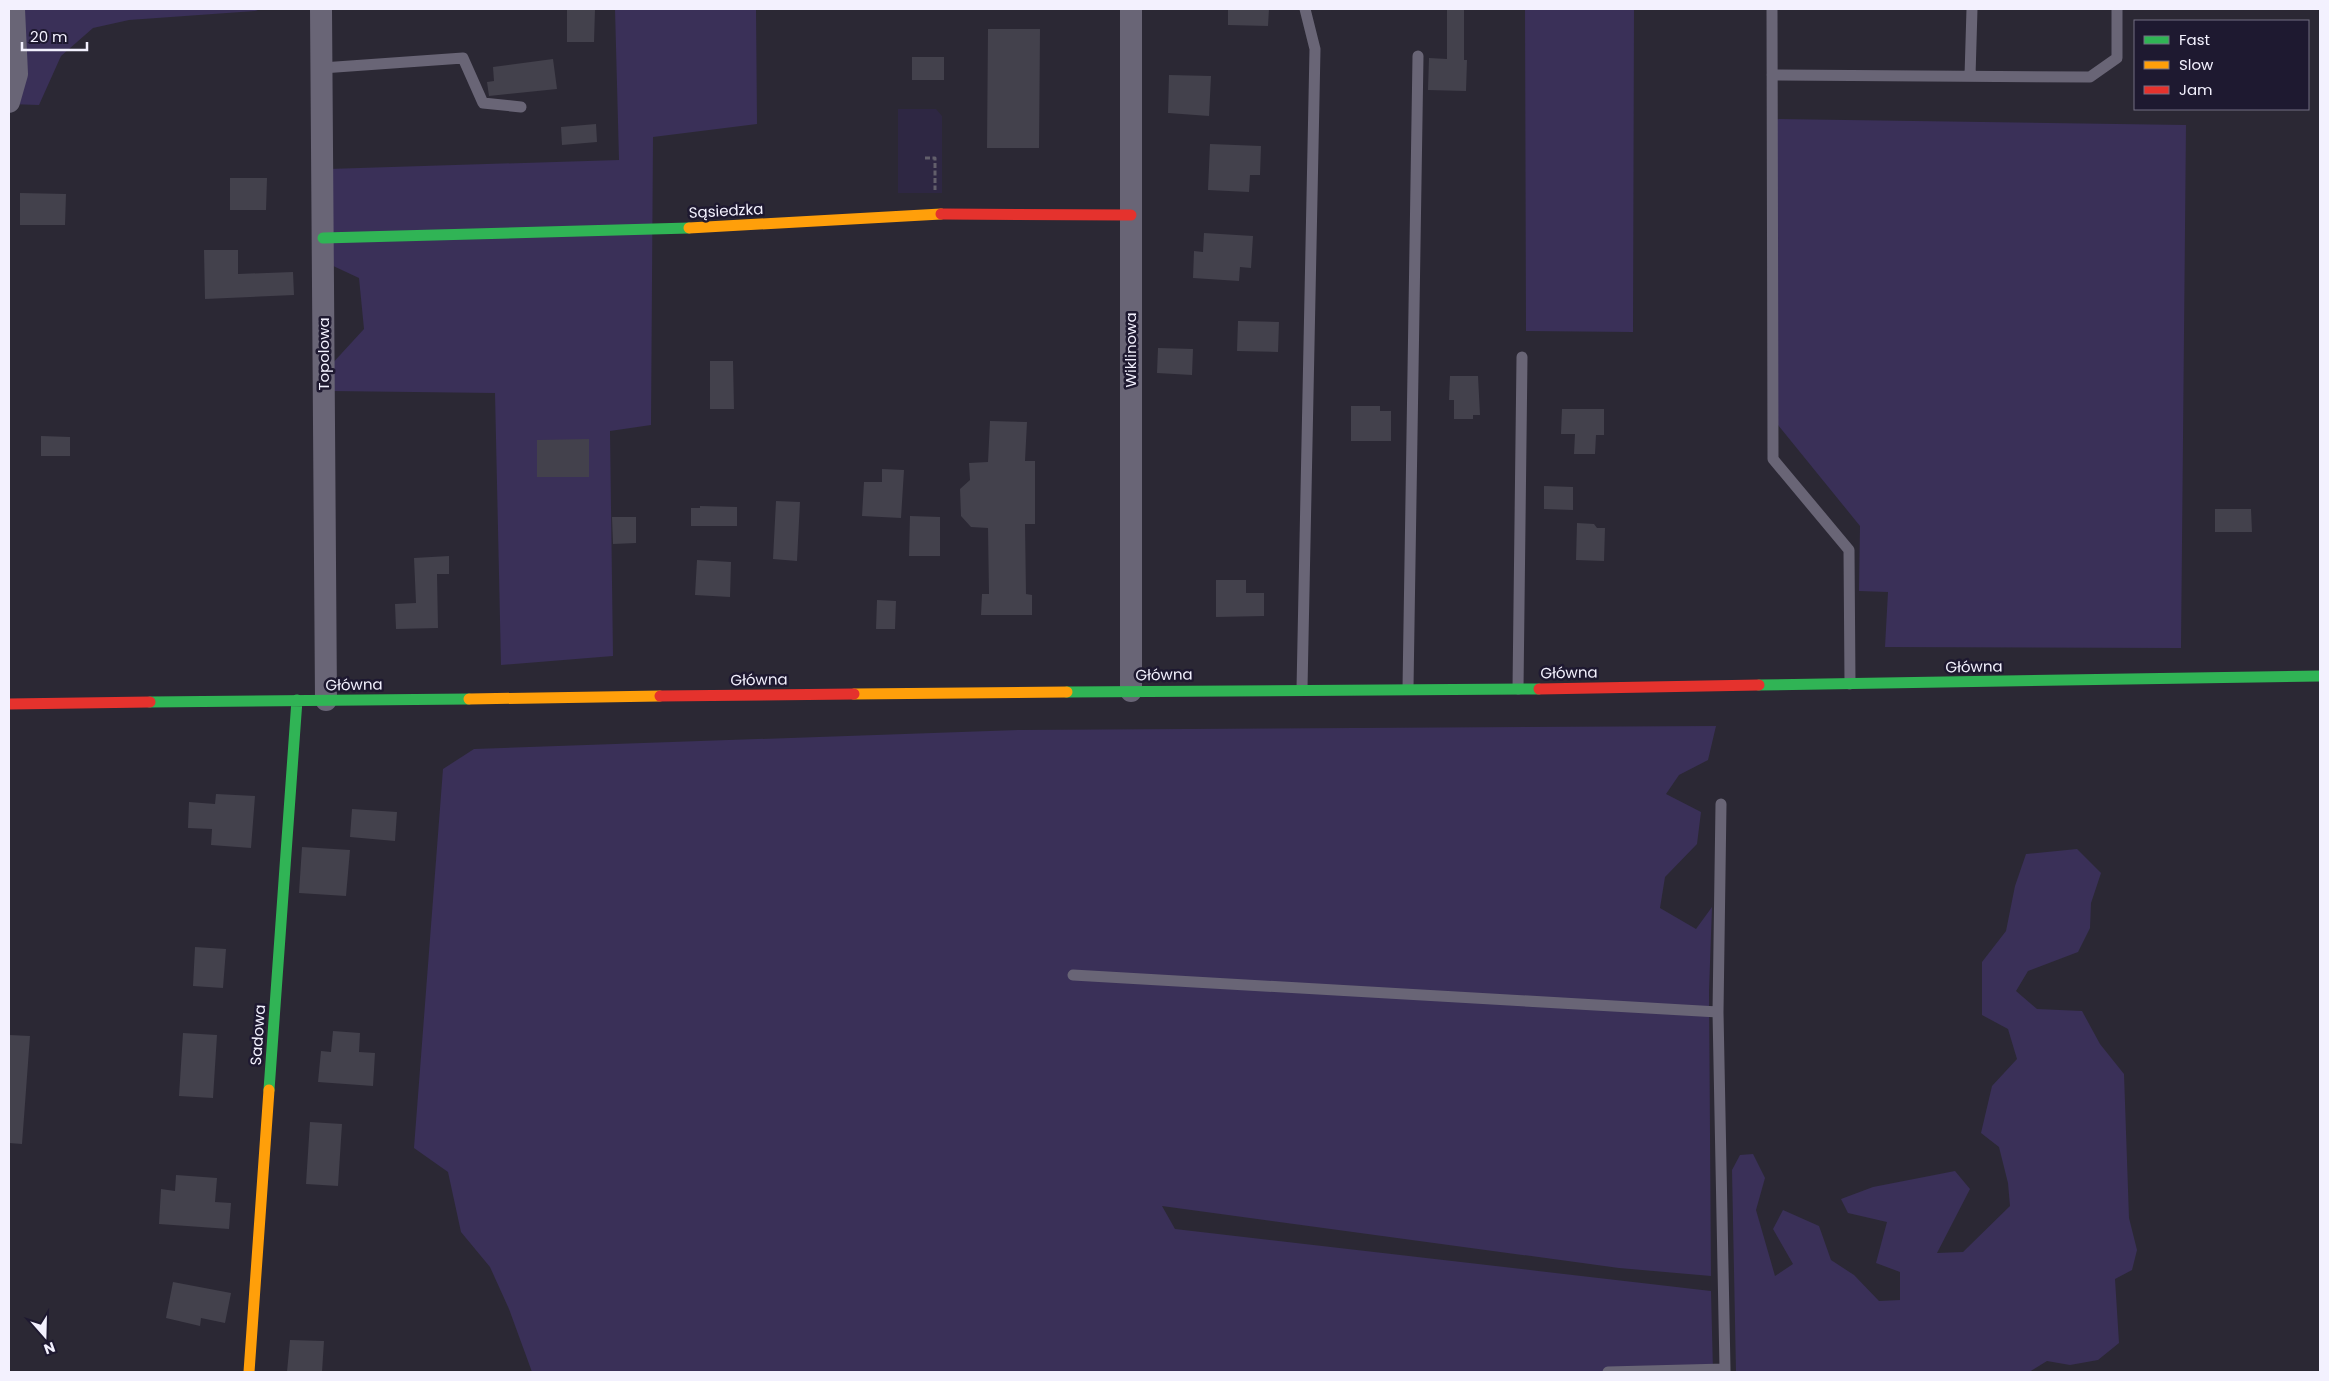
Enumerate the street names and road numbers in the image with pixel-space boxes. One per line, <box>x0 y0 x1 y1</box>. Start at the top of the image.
street label: Sąsiedzka <box>688 198 764 223</box>
street label: Wiklinowa <box>1120 312 1141 388</box>
street label: Topolowa <box>313 317 334 391</box>
street label: Główna <box>1945 656 2003 677</box>
street label: Główna <box>1540 662 1598 683</box>
street label: Główna <box>1135 664 1193 685</box>
street label: Główna <box>730 669 788 690</box>
street label: Główna <box>325 674 383 695</box>
street label: Sadowa <box>245 1004 270 1066</box>

